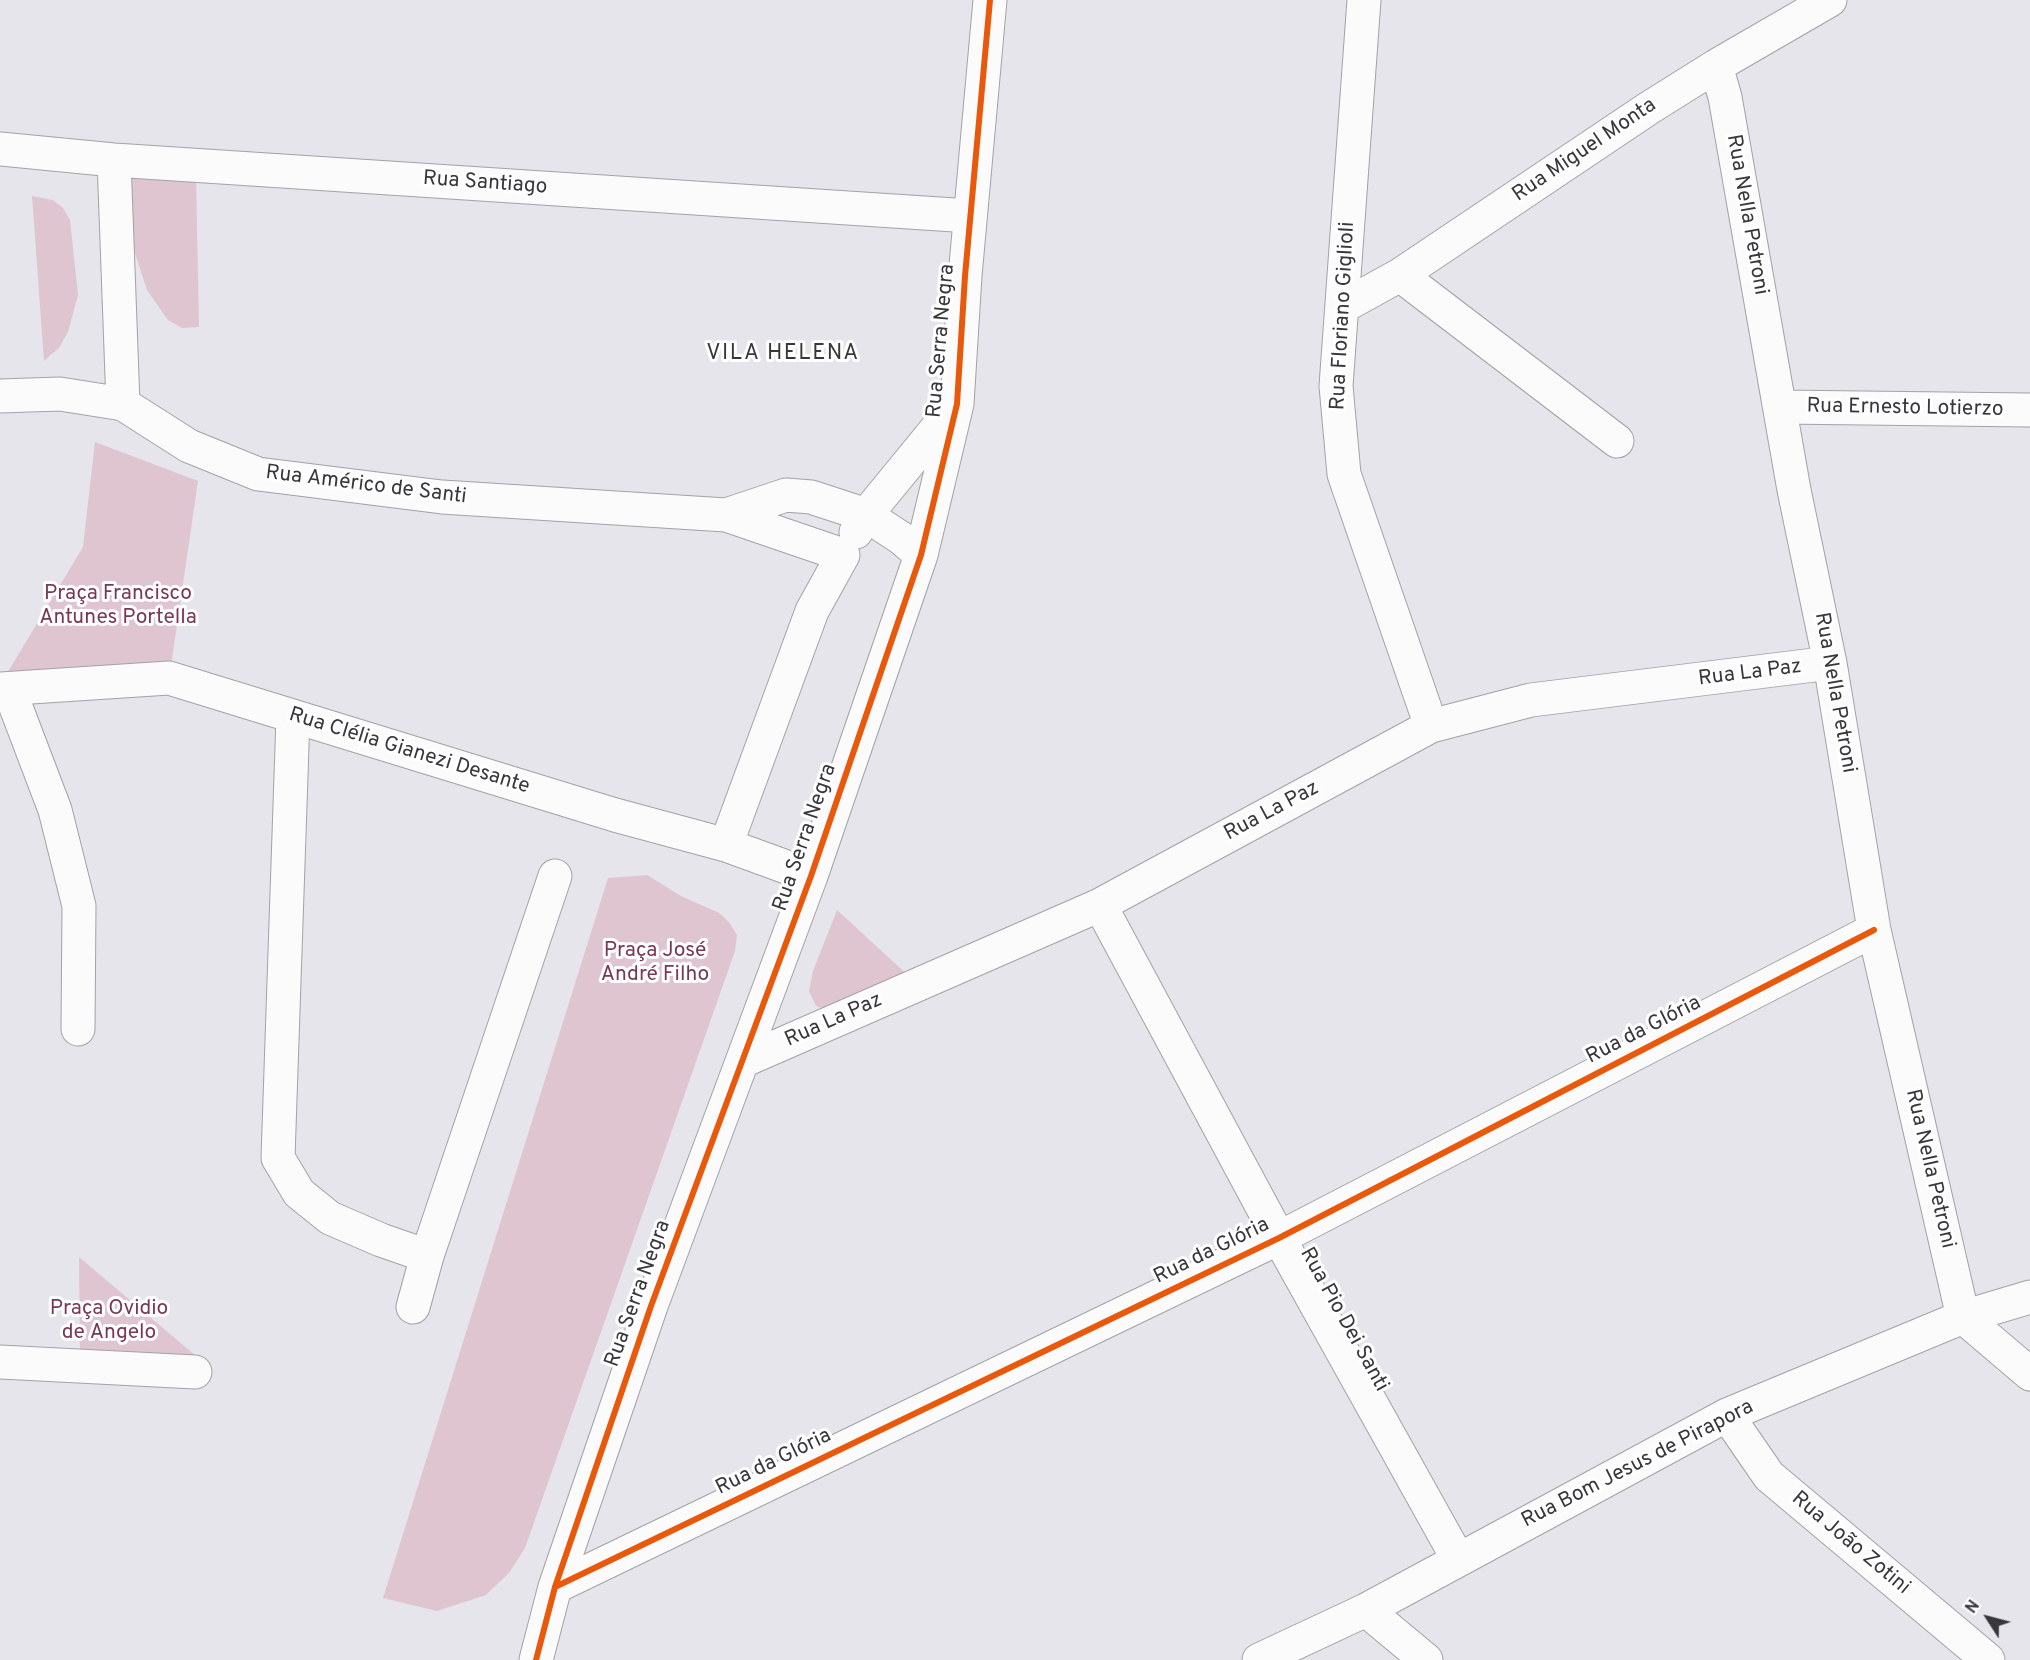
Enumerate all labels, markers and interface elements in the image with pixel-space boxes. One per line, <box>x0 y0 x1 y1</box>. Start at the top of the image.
street label: Rua Miguel Monta <box>1508 94 1662 208</box>
street label: Rua Nella Petroni <box>1719 133 1773 297</box>
street label: Rua Santiago <box>422 167 548 201</box>
street label: Rua Floriano Giglioli <box>1326 221 1362 411</box>
street label: Rua Serra Negra <box>923 263 961 419</box>
district label: VILA HELENA <box>706 342 860 368</box>
street label: Rua Ernesto Lotierzo <box>1806 395 2004 423</box>
street label: Rua Américo de Santi <box>264 461 468 511</box>
park label: Praça Francisco Antunes Portella <box>39 582 197 632</box>
street label: Rua Nella Petroni <box>1807 611 1861 775</box>
street label: Rua La Paz <box>1697 655 1803 693</box>
street label: Rua Clélia Gianezi Desante <box>285 703 533 801</box>
street label: Rua Serra Negra <box>769 761 843 915</box>
street label: Rua La Paz <box>1220 777 1324 847</box>
park label: Praça José André Filho <box>601 939 709 989</box>
street label: Rua La Paz <box>781 988 887 1054</box>
street label: Rua da Glória <box>1582 991 1706 1071</box>
street label: Rua Nella Petroni <box>1898 1087 1960 1251</box>
street label: Rua da Glória <box>1150 1213 1274 1291</box>
street label: Rua Serra Negra <box>601 1217 677 1371</box>
street label: Rua Pio Dei Santi <box>1293 1244 1393 1396</box>
park label: Praça Ovidio de Angelo <box>50 1297 168 1347</box>
street label: Rua Bom Jesus de Pirapora <box>1518 1395 1758 1535</box>
street label: Rua da Glória <box>712 1424 836 1502</box>
street label: Rua João Zotini <box>1786 1487 1914 1601</box>
north arrow <box>1958 1588 2018 1648</box>
text: N <box>1962 1597 1985 1618</box>

